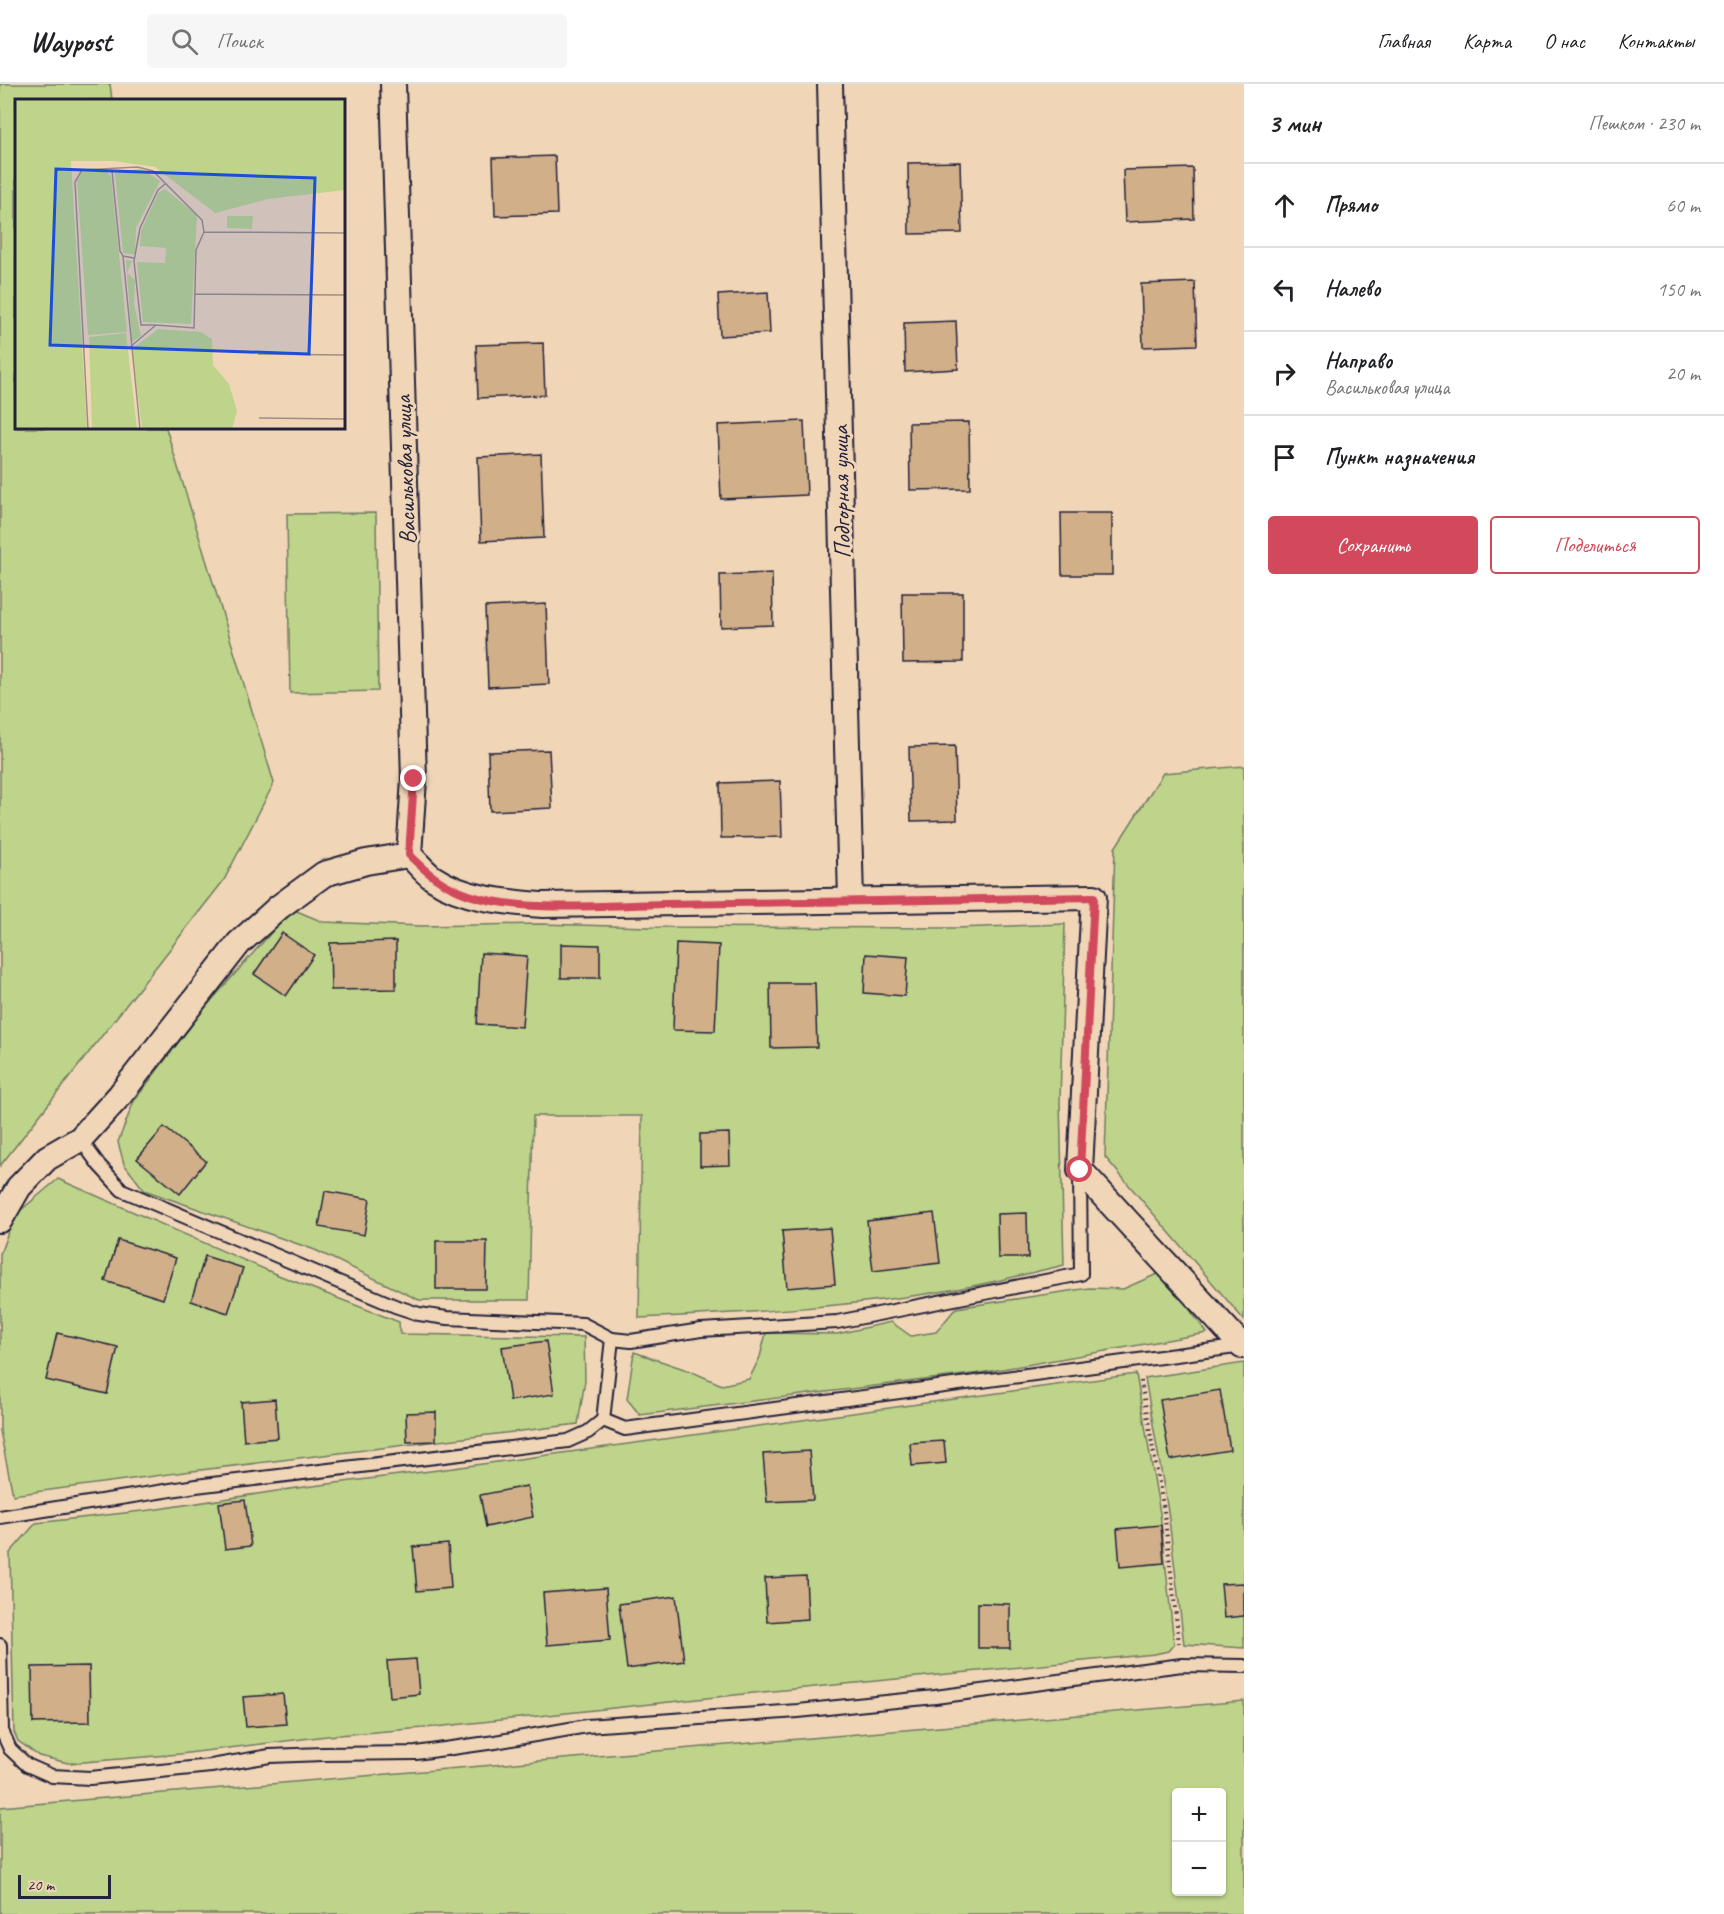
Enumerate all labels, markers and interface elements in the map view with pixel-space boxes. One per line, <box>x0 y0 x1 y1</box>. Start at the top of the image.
search box <box>147 14 567 68</box>
text: Waypost <box>30 24 111 59</box>
icon: search <box>168 25 201 58</box>
text: Поиск <box>216 27 263 55</box>
text: Главная <box>1377 28 1430 54</box>
text: Карта <box>1463 28 1511 54</box>
text: О нас <box>1544 28 1585 54</box>
text: Контакты <box>1618 28 1694 54</box>
inset map <box>15 99 345 429</box>
text: 3 мин <box>1268 107 1321 140</box>
text: Пешком · 230 m <box>1588 111 1700 136</box>
icon: ahead <box>1268 189 1301 222</box>
text: Прямо <box>1325 191 1377 219</box>
text: 60 m <box>1666 193 1700 218</box>
icon: left <box>1268 273 1301 306</box>
text: Налево <box>1325 275 1381 303</box>
text: 150 m <box>1657 277 1700 302</box>
text: Направо <box>1325 347 1392 375</box>
icon: right <box>1268 357 1301 390</box>
text: 20 m <box>1666 361 1700 386</box>
text: Васильковая улица <box>1325 375 1449 400</box>
street label: Васильковая улица <box>387 393 423 545</box>
street label: Подгорная улица <box>825 424 857 559</box>
icon: arrive <box>1268 441 1301 474</box>
text: Пункт назначения <box>1325 443 1474 471</box>
button: Сохранить <box>1268 516 1478 574</box>
button: Поделиться <box>1490 516 1700 574</box>
route end <box>400 765 426 791</box>
route start <box>1066 1156 1092 1182</box>
map controls <box>1172 1788 1226 1896</box>
button: + <box>1172 1788 1226 1842</box>
button: − <box>1172 1842 1226 1896</box>
scale bar <box>18 1872 111 1900</box>
text: 20 m <box>27 1875 54 1895</box>

